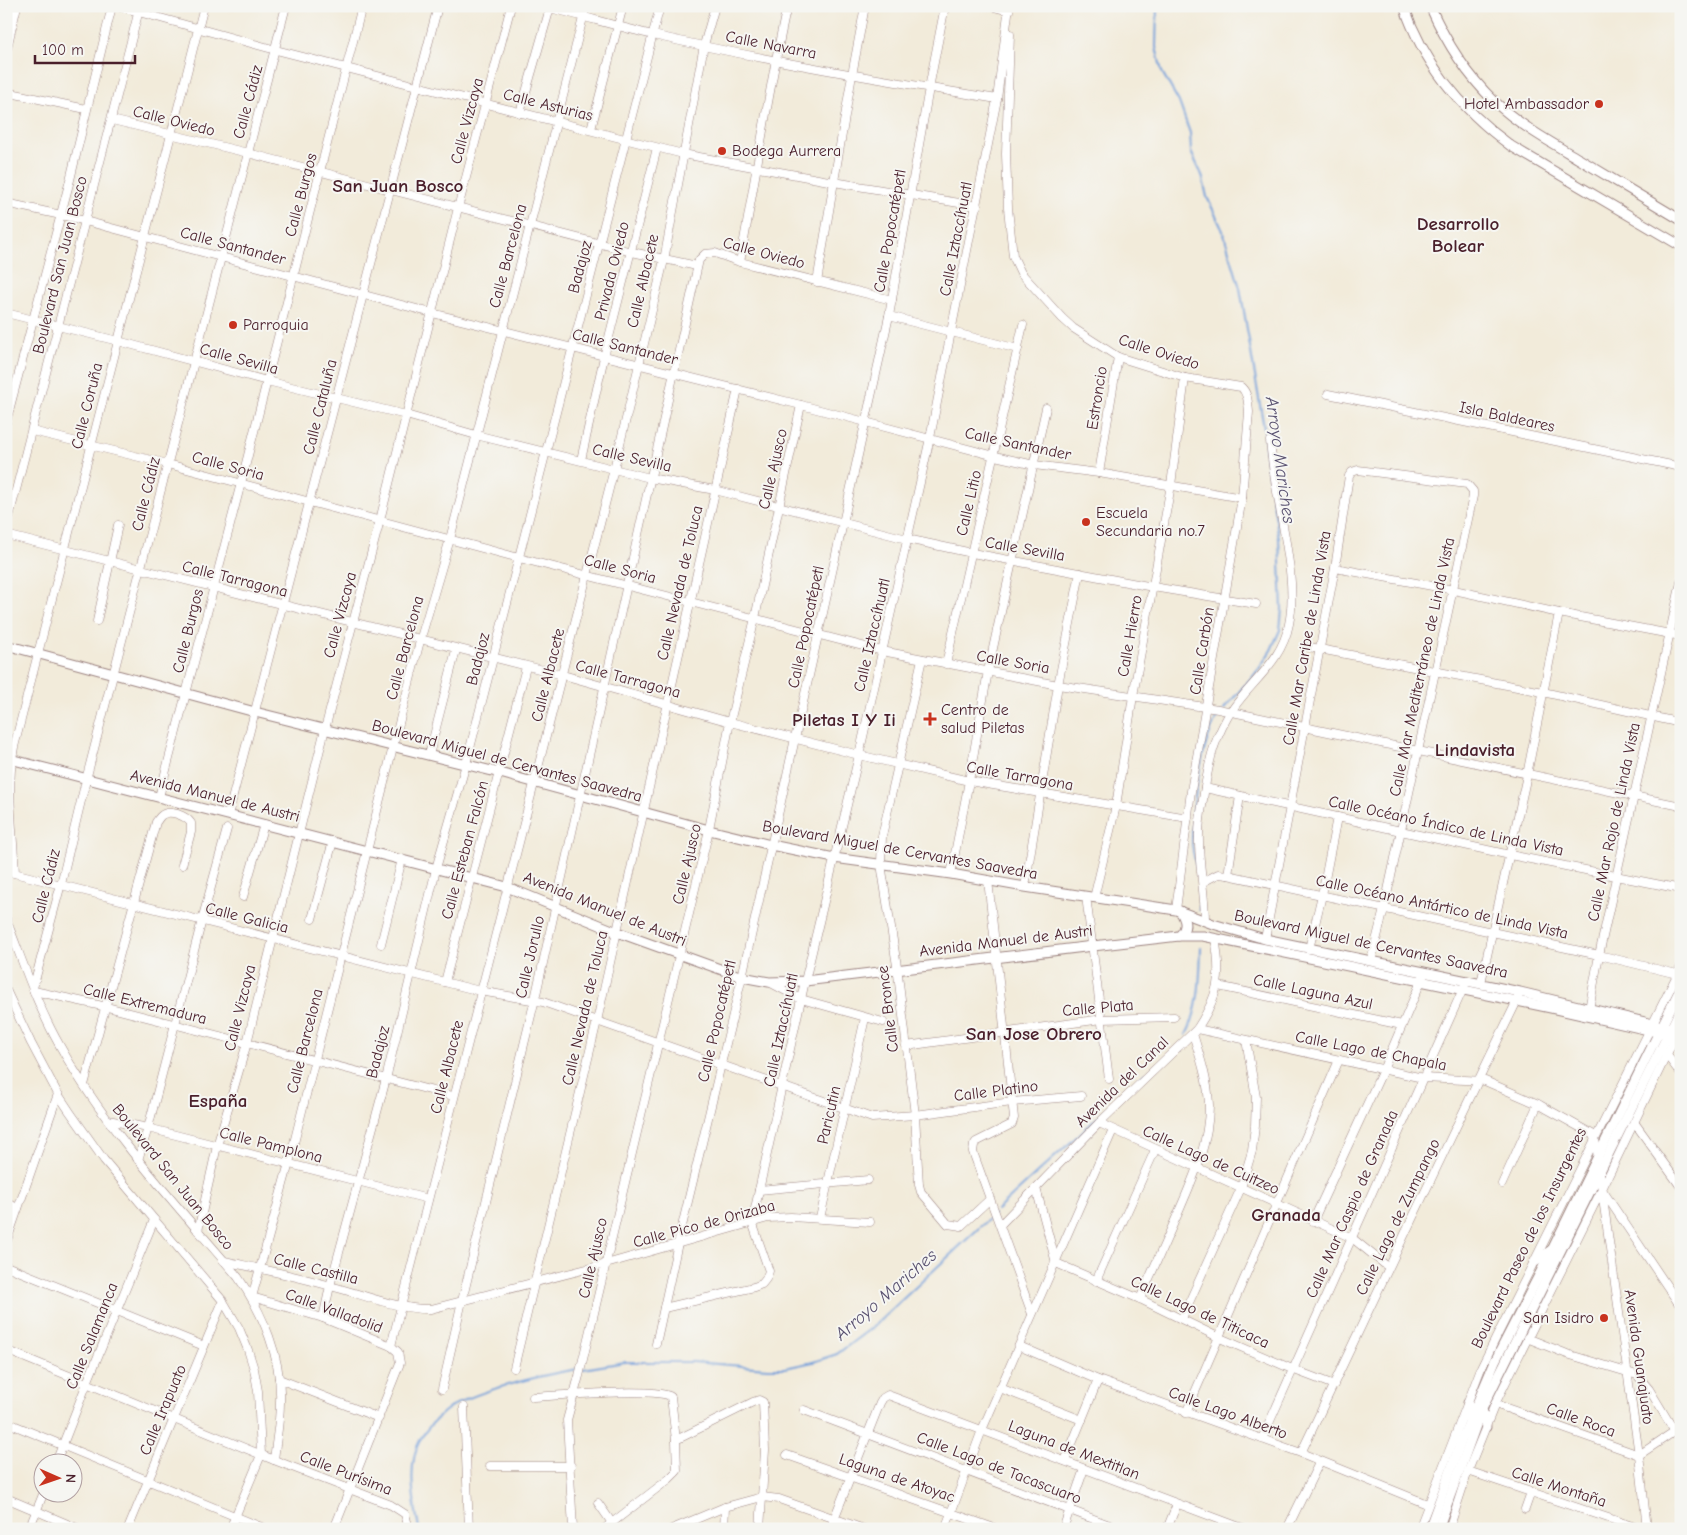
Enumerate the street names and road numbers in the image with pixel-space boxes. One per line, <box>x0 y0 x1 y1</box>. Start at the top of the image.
street label: Calle Navarra <box>724 27 818 63</box>
street label: Calle Cádiz <box>230 63 266 141</box>
street label: Calle Vizcaya <box>447 76 487 166</box>
street label: Calle Asturias <box>501 85 595 125</box>
street label: Calle Oviedo <box>131 102 217 140</box>
street label: Calle Burgos <box>281 151 321 239</box>
street label: Calle Popocatépetl <box>870 168 910 294</box>
street label: Boulevard San Juan Bosco <box>29 174 91 356</box>
street label: Calle Iztaccíhuatl <box>936 180 976 298</box>
street label: Calle Barcelona <box>485 202 531 310</box>
street label: Privada Oviedo <box>591 220 633 322</box>
street label: Calle Santander <box>178 223 288 269</box>
street label: Calle Albacete <box>623 232 663 330</box>
street label: Calle Oviedo <box>721 233 807 273</box>
street label: Badajoz <box>564 239 596 295</box>
street label: Calle Santander <box>570 325 680 369</box>
street label: Calle Oviedo <box>1116 330 1202 374</box>
street label: Calle Sevilla <box>198 340 280 378</box>
street label: Calle Cataluña <box>299 357 341 457</box>
street label: Calle Coruña <box>68 361 106 451</box>
street label: Estroncio <box>1083 365 1111 431</box>
street label: Isla Baldeares <box>1458 398 1557 436</box>
street label: Calle Santander <box>963 424 1074 464</box>
street label: Calle Ajusco <box>755 427 791 511</box>
street label: Calle Sevilla <box>591 440 673 476</box>
street label: Calle Soria <box>190 448 266 484</box>
street label: Calle Cádiz <box>128 455 164 533</box>
street label: Calle Litio <box>953 468 985 538</box>
street label: Calle Nevada de Toluca <box>653 504 707 662</box>
street label: Calle Mar Caribe de Linda Vista <box>1279 529 1335 747</box>
street label: Calle Sevilla <box>984 533 1066 565</box>
street label: Calle Mar Mediterráneo de Linda Vista <box>1386 536 1458 798</box>
street label: Calle Soria <box>582 551 658 587</box>
street label: Calle Tarragona <box>180 557 290 601</box>
street label: Calle Popocatépetl <box>784 564 828 690</box>
street label: Calle Vizcaya <box>320 570 360 660</box>
street label: Calle Iztaccíhuatl <box>850 576 894 694</box>
street label: Calle Burgos <box>169 587 207 675</box>
street label: Calle Barcelona <box>382 594 428 702</box>
street label: Calle Hierro <box>1114 594 1146 678</box>
street label: Calle Carbón <box>1186 606 1218 696</box>
street label: Calle Albacete <box>528 626 568 724</box>
street label: Badajoz <box>463 631 493 687</box>
street label: Calle Soria <box>975 647 1051 677</box>
street label: Calle Tarragona <box>573 656 683 702</box>
street label: Boulevard Miguel de Cervantes Saavedra <box>370 716 644 806</box>
street label: Calle Mar Rojo de Linda Vista <box>1584 721 1644 923</box>
street label: Calle Tarragona <box>965 758 1075 794</box>
street label: Avenida Manuel de Austri <box>128 766 302 826</box>
street label: Calle Esteban Falcón <box>438 779 492 921</box>
street label: Calle Océano Índico de Linda Vista <box>1327 791 1565 860</box>
street label: Boulevard Miguel de Cervantes Saavedra <box>761 817 1039 883</box>
street label: Calle Ajusco <box>669 822 705 906</box>
street label: Calle Cádiz <box>28 847 64 925</box>
street label: Avenida Manuel de Austri <box>521 868 689 950</box>
street label: Calle Océano Antártico de Linda Vista <box>1314 871 1570 943</box>
street label: Calle Galicia <box>204 899 290 937</box>
street label: Boulevard Miguel de Cervantes Saavedra <box>1233 906 1509 982</box>
street label: Calle Jorullo <box>512 914 548 1000</box>
street label: Avenida Manuel de Austri <box>918 921 1094 961</box>
street label: Calle Nevada de Toluca <box>558 929 612 1087</box>
street label: Calle Popocatépetl <box>694 958 740 1084</box>
street label: Calle Vizcaya <box>221 963 259 1053</box>
street label: Calle Bronce <box>874 964 902 1054</box>
street label: Calle Iztaccíhuatl <box>760 971 802 1089</box>
street label: Calle Laguna Azul <box>1252 971 1374 1013</box>
street label: Calle Extremadura <box>81 980 209 1028</box>
street label: Calle Barcelona <box>283 987 327 1095</box>
street label: Calle Plata <box>1062 996 1134 1020</box>
street label: Calle Albacete <box>427 1018 467 1116</box>
street label: Badajoz <box>363 1024 393 1080</box>
street label: Calle Lago de Chapala <box>1294 1027 1448 1075</box>
street label: Avenida del Canal <box>1072 1033 1172 1131</box>
street label: Calle Platino <box>953 1077 1039 1105</box>
street label: Paricutin <box>814 1084 844 1146</box>
street label: Boulevard San Juan Bosco <box>109 1100 237 1254</box>
street label: Calle Mar Caspio de Granada <box>1302 1107 1402 1301</box>
street label: Calle Lago de Cuitzeo <box>1140 1122 1282 1198</box>
street label: Calle Pamplona <box>217 1123 325 1167</box>
street label: Boulevard Paseo de los Insurgentes <box>1468 1125 1591 1351</box>
street label: Calle Lago de Zumpango <box>1352 1136 1444 1298</box>
street label: Calle Pico de Orizaba <box>631 1196 777 1252</box>
street label: Calle Ajusco <box>575 1216 611 1300</box>
street label: Calle Castilla <box>272 1250 360 1288</box>
street label: Calle Lago de Titicaca <box>1128 1272 1272 1352</box>
street label: Calle Salamanca <box>62 1280 122 1392</box>
street label: Calle Valladolid <box>283 1285 385 1337</box>
street label: Avenida Guanajuato <box>1621 1288 1657 1426</box>
street label: Calle Irapuato <box>136 1362 190 1458</box>
street label: Calle Lago Alberto <box>1166 1383 1290 1443</box>
street label: Calle Roca <box>1544 1399 1618 1441</box>
street label: Laguna de Mextitlan <box>1006 1417 1142 1483</box>
street label: Calle Lago de Tacascuaro <box>914 1428 1084 1508</box>
street label: Calle Purísima <box>297 1447 395 1499</box>
street label: Laguna de Atoyac <box>837 1450 958 1506</box>
street label: Calle Montaña <box>1509 1463 1609 1511</box>

